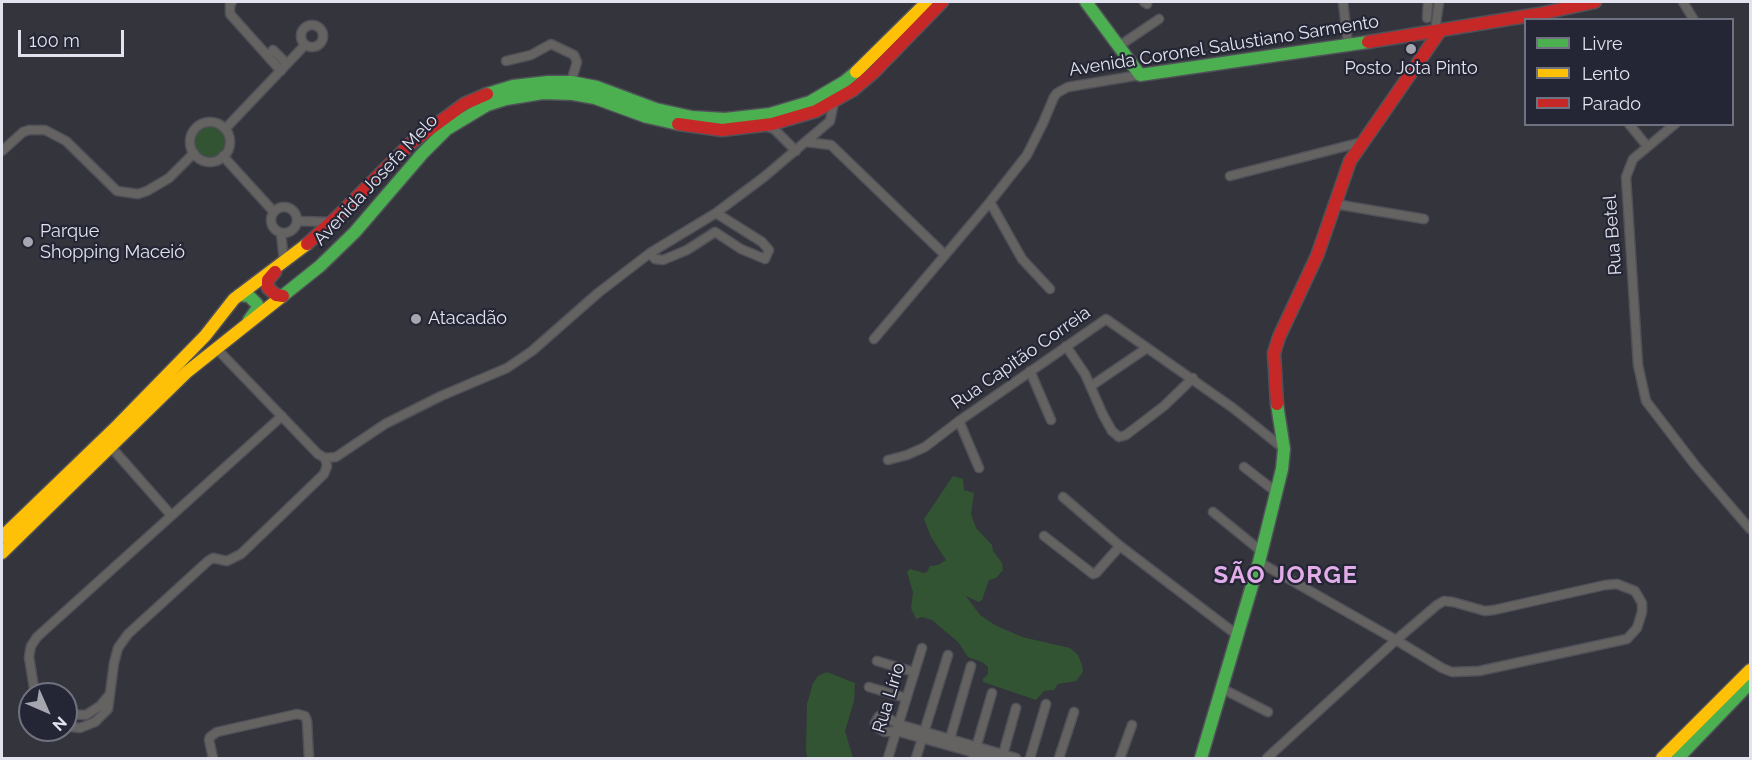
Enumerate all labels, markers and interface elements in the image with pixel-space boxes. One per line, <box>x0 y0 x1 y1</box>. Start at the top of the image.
street label: Avenida Coronel Salustiano Sarmento <box>1067 11 1381 81</box>
scale bar <box>21 18 128 56</box>
legend <box>1524 18 1734 126</box>
text: 100 m <box>29 30 80 51</box>
text: Livre <box>1582 33 1623 54</box>
marker: Posto Jota Pinto <box>1404 42 1418 56</box>
place label: Posto Jota Pinto <box>1344 58 1478 80</box>
text: Lento <box>1582 63 1630 84</box>
text: Parado <box>1582 93 1641 114</box>
street label: Avenida Josefa Melo <box>309 110 443 250</box>
street label: Rua Betel <box>1599 194 1627 276</box>
place label: Parque Shopping Maceió <box>40 221 185 264</box>
marker: Parque Shopping Maceió <box>21 235 35 249</box>
street label: Rua Capitão Correia <box>947 302 1095 414</box>
place label: Atacadão <box>428 308 507 330</box>
marker: Atacadão <box>409 312 423 326</box>
district label: SÃO JORGE <box>1214 562 1358 590</box>
street label: Rua Lírio <box>868 660 910 736</box>
north arrow <box>18 682 78 742</box>
text: N <box>49 713 71 735</box>

